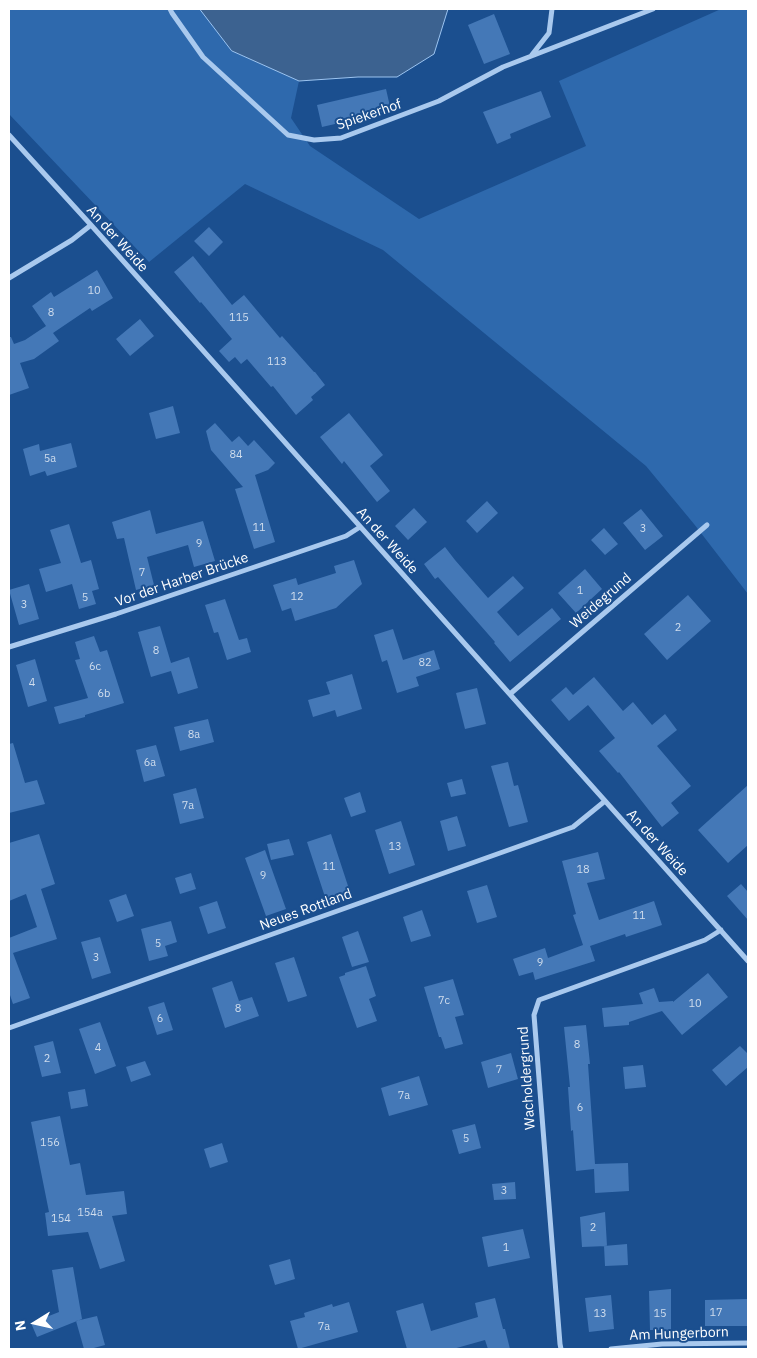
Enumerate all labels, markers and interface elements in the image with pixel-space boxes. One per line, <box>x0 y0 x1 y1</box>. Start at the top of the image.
street label: Spiekerhof <box>334 96 404 134</box>
street label: An der Weide <box>83 202 151 276</box>
house number: 10 <box>87 284 101 298</box>
house number: 8 <box>48 306 54 320</box>
house number: 115 <box>229 311 249 325</box>
house number: 113 <box>267 355 287 369</box>
house number: 84 <box>229 448 243 462</box>
house number: 5a <box>44 452 56 466</box>
street label: An der Weide <box>353 504 421 578</box>
house number: 11 <box>252 521 266 535</box>
house number: 3 <box>640 522 646 536</box>
house number: 9 <box>196 537 202 551</box>
street label: Vor der Harber Brücke <box>113 549 251 611</box>
house number: 7 <box>139 566 145 580</box>
street label: Weidegrund <box>567 570 635 632</box>
house number: 1 <box>577 584 583 598</box>
house number: 12 <box>290 590 304 604</box>
house number: 5 <box>82 591 88 605</box>
house number: 3 <box>21 598 27 612</box>
house number: 2 <box>675 621 681 635</box>
house number: 8 <box>153 644 159 658</box>
house number: 82 <box>418 656 432 670</box>
house number: 6c <box>89 660 101 674</box>
house number: 4 <box>29 676 35 690</box>
house number: 6b <box>98 687 110 701</box>
house number: 8a <box>188 728 200 742</box>
house number: 6a <box>144 756 156 770</box>
house number: 7a <box>182 799 194 813</box>
street label: An der Weide <box>623 806 691 880</box>
house number: 13 <box>388 840 402 854</box>
house number: 11 <box>322 860 336 874</box>
house number: 18 <box>576 863 590 877</box>
house number: 9 <box>260 869 266 883</box>
street label: Neues Rottland <box>258 886 354 934</box>
house number: 11 <box>632 909 646 923</box>
house number: 5 <box>155 937 161 951</box>
house number: 3 <box>93 951 99 965</box>
house number: 9 <box>537 956 543 970</box>
house number: 7c <box>438 994 450 1008</box>
house number: 10 <box>688 997 702 1011</box>
house number: 8 <box>235 1002 241 1016</box>
house number: 6 <box>157 1012 163 1026</box>
street label: Wacholdergrund <box>515 1026 539 1130</box>
house number: 8 <box>574 1038 580 1052</box>
house number: 4 <box>95 1041 101 1055</box>
house number: 2 <box>44 1052 50 1066</box>
house number: 7 <box>496 1063 502 1077</box>
house number: 7a <box>398 1089 410 1103</box>
house number: 6 <box>577 1101 583 1115</box>
house number: 5 <box>463 1132 469 1146</box>
house number: 156 <box>40 1136 60 1150</box>
house number: 3 <box>501 1184 507 1198</box>
house number: 154a <box>77 1206 103 1220</box>
house number: 154 <box>51 1212 71 1226</box>
house number: 2 <box>590 1221 596 1235</box>
house number: 1 <box>503 1241 509 1255</box>
north arrow <box>10 1298 60 1348</box>
house number: 17 <box>709 1306 723 1320</box>
house number: 13 <box>593 1307 607 1321</box>
house number: 15 <box>653 1307 667 1321</box>
text: N <box>10 1319 30 1332</box>
house number: 7a <box>318 1320 330 1334</box>
street label: Am Hungerborn <box>629 1324 729 1344</box>

